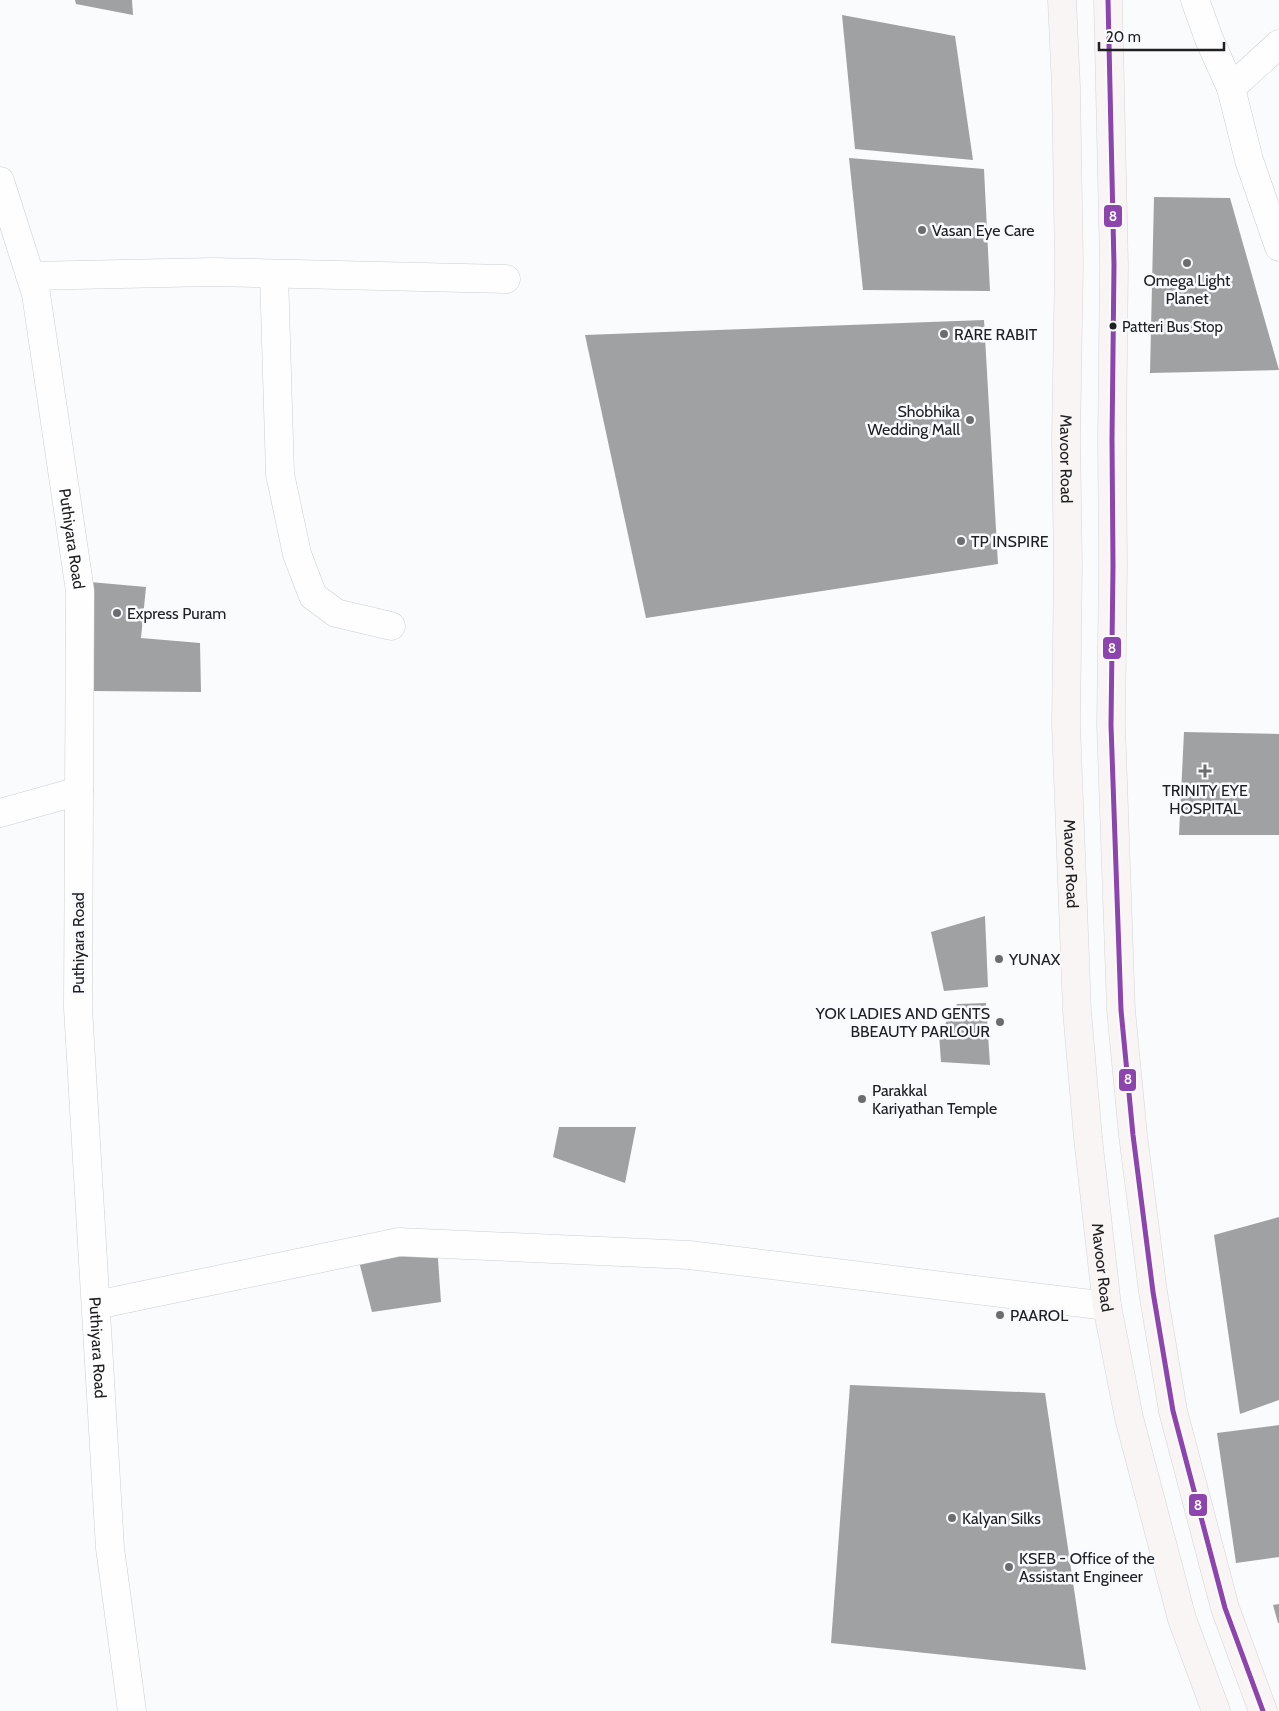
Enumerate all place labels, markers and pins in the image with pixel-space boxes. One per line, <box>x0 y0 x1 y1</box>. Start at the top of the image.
place label: Vasan Eye Care <box>932 221 1035 240</box>
marker: Vasan Eye Care <box>916 224 928 236</box>
marker: Omega Light Planet <box>1181 257 1193 269</box>
place label: Omega Light Planet <box>1144 271 1231 308</box>
place label: Patteri Bus Stop <box>1122 318 1223 336</box>
marker: Patteri Bus Stop <box>1108 321 1118 331</box>
place label: RARE RABIT <box>954 325 1038 344</box>
marker: RARE RABIT <box>938 328 950 340</box>
place label: Shobhika Wedding Mall <box>868 402 960 439</box>
marker: Shobhika Wedding Mall <box>964 414 976 426</box>
place label: TP INSPIRE <box>971 532 1049 551</box>
marker: TP INSPIRE <box>955 535 967 547</box>
place label: Express Puram <box>127 604 226 623</box>
marker: Express Puram <box>111 607 123 619</box>
marker: TRINITY EYE HOSPITAL <box>1198 764 1212 778</box>
place label: TRINITY EYE HOSPITAL <box>1162 781 1248 818</box>
place label: YUNAX <box>1008 950 1061 969</box>
marker: YUNAX <box>993 953 1005 965</box>
place label: YOK LADIES AND GENTS BBEAUTY PARLOUR <box>815 1004 990 1041</box>
marker: YOK LADIES AND GENTS BBEAUTY PARLOUR <box>994 1016 1006 1028</box>
place label: Parakkal Kariyathan Temple <box>872 1081 997 1118</box>
marker: Parakkal Kariyathan Temple <box>856 1093 868 1105</box>
place label: PAAROL <box>1010 1306 1068 1325</box>
marker: PAAROL <box>994 1309 1006 1321</box>
place label: Kalyan Silks <box>962 1509 1041 1528</box>
marker: Kalyan Silks <box>946 1512 958 1524</box>
place label: KSEB - Office of the Assistant Engineer <box>1019 1549 1155 1586</box>
marker: KSEB - Office of the Assistant Engineer <box>1003 1561 1015 1573</box>

